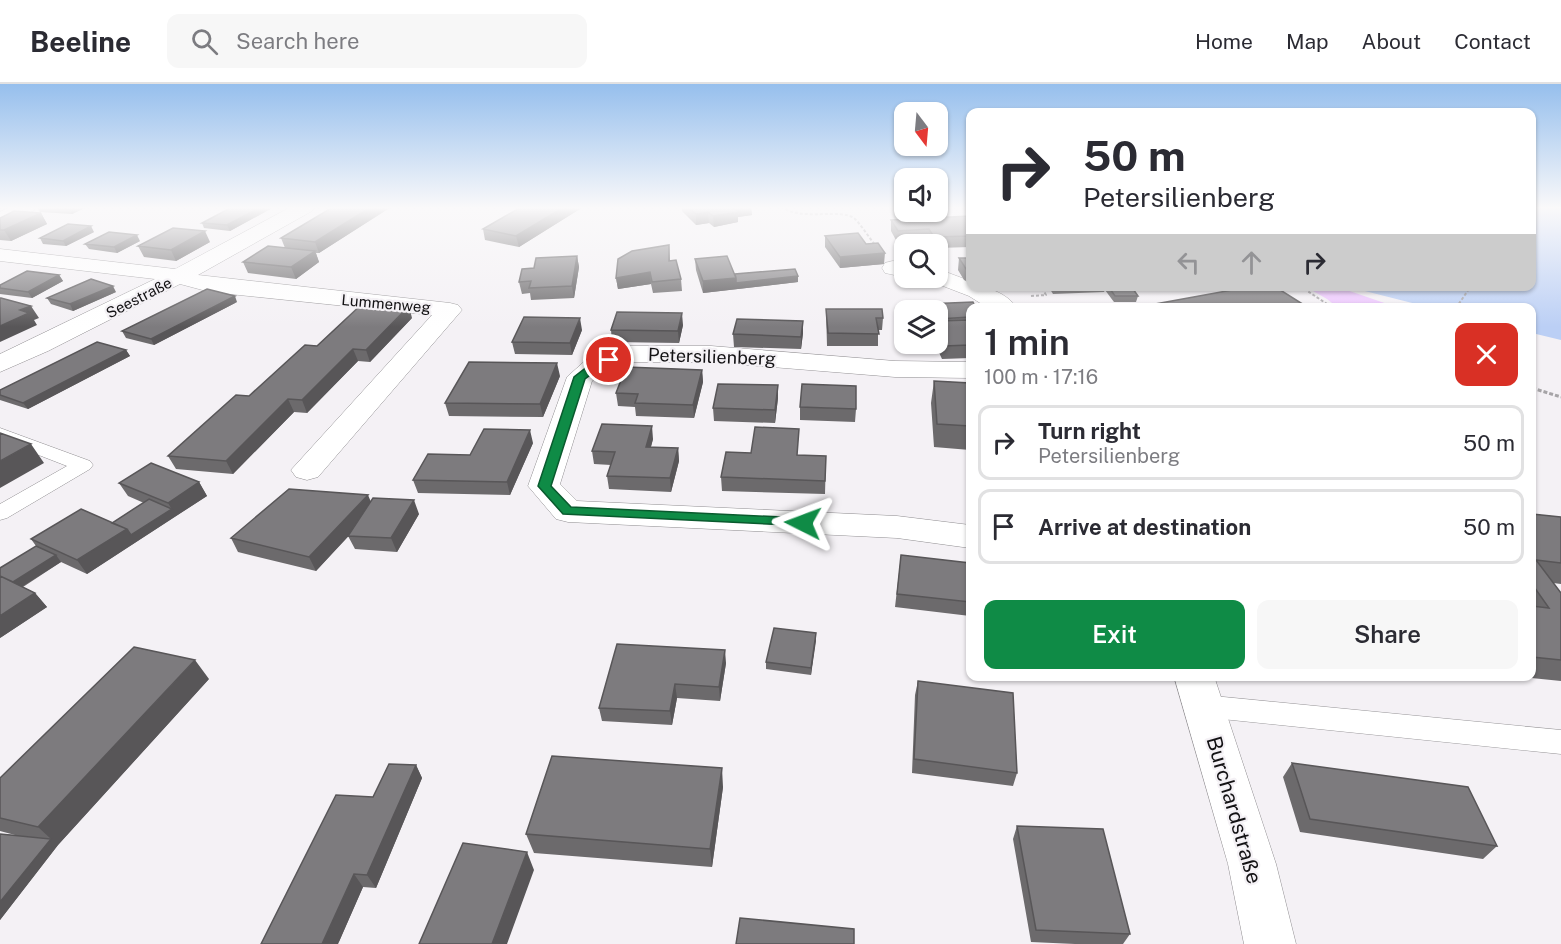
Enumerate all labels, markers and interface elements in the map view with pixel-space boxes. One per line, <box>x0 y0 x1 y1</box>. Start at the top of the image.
search box <box>167 14 587 68</box>
text: Beeline <box>30 25 131 58</box>
icon: search <box>188 25 221 58</box>
text: Search here <box>236 28 360 54</box>
text: Home <box>1195 29 1253 54</box>
text: Map <box>1286 29 1329 54</box>
text: About <box>1362 29 1421 54</box>
text: Contact <box>1454 29 1531 54</box>
north arrow <box>894 102 948 156</box>
map controls <box>894 102 948 354</box>
text: 50 m <box>1083 131 1186 180</box>
icon: right <box>984 132 1062 210</box>
button: sound <box>894 168 948 222</box>
text: Petersilienberg <box>1083 181 1275 213</box>
button: search <box>894 234 948 288</box>
icon: left <box>1172 246 1205 279</box>
icon: ahead <box>1235 246 1268 279</box>
icon: right <box>1298 246 1331 279</box>
street label: Seestraße <box>103 274 174 321</box>
street label: Lummenweg <box>341 291 431 316</box>
button: layers <box>894 300 948 354</box>
text: 1 min <box>984 321 1070 363</box>
button: close <box>1455 323 1518 386</box>
pin <box>583 334 634 385</box>
icon: arrive <box>592 343 625 376</box>
street label: Petersilienberg <box>648 344 776 369</box>
text: 100 m · 17:16 <box>984 365 1098 389</box>
text: Turn right <box>1038 418 1141 444</box>
icon: right <box>987 426 1020 459</box>
text: 50 m <box>1463 430 1515 456</box>
text: Petersilienberg <box>1038 444 1180 468</box>
position arrow <box>771 491 835 555</box>
icon: arrive <box>987 510 1020 543</box>
text: Arrive at destination <box>1038 514 1251 540</box>
text: 50 m <box>1463 514 1515 540</box>
button: Exit <box>984 600 1245 669</box>
button: Share <box>1257 600 1518 669</box>
street label: Burchardstraße <box>1201 733 1267 886</box>

